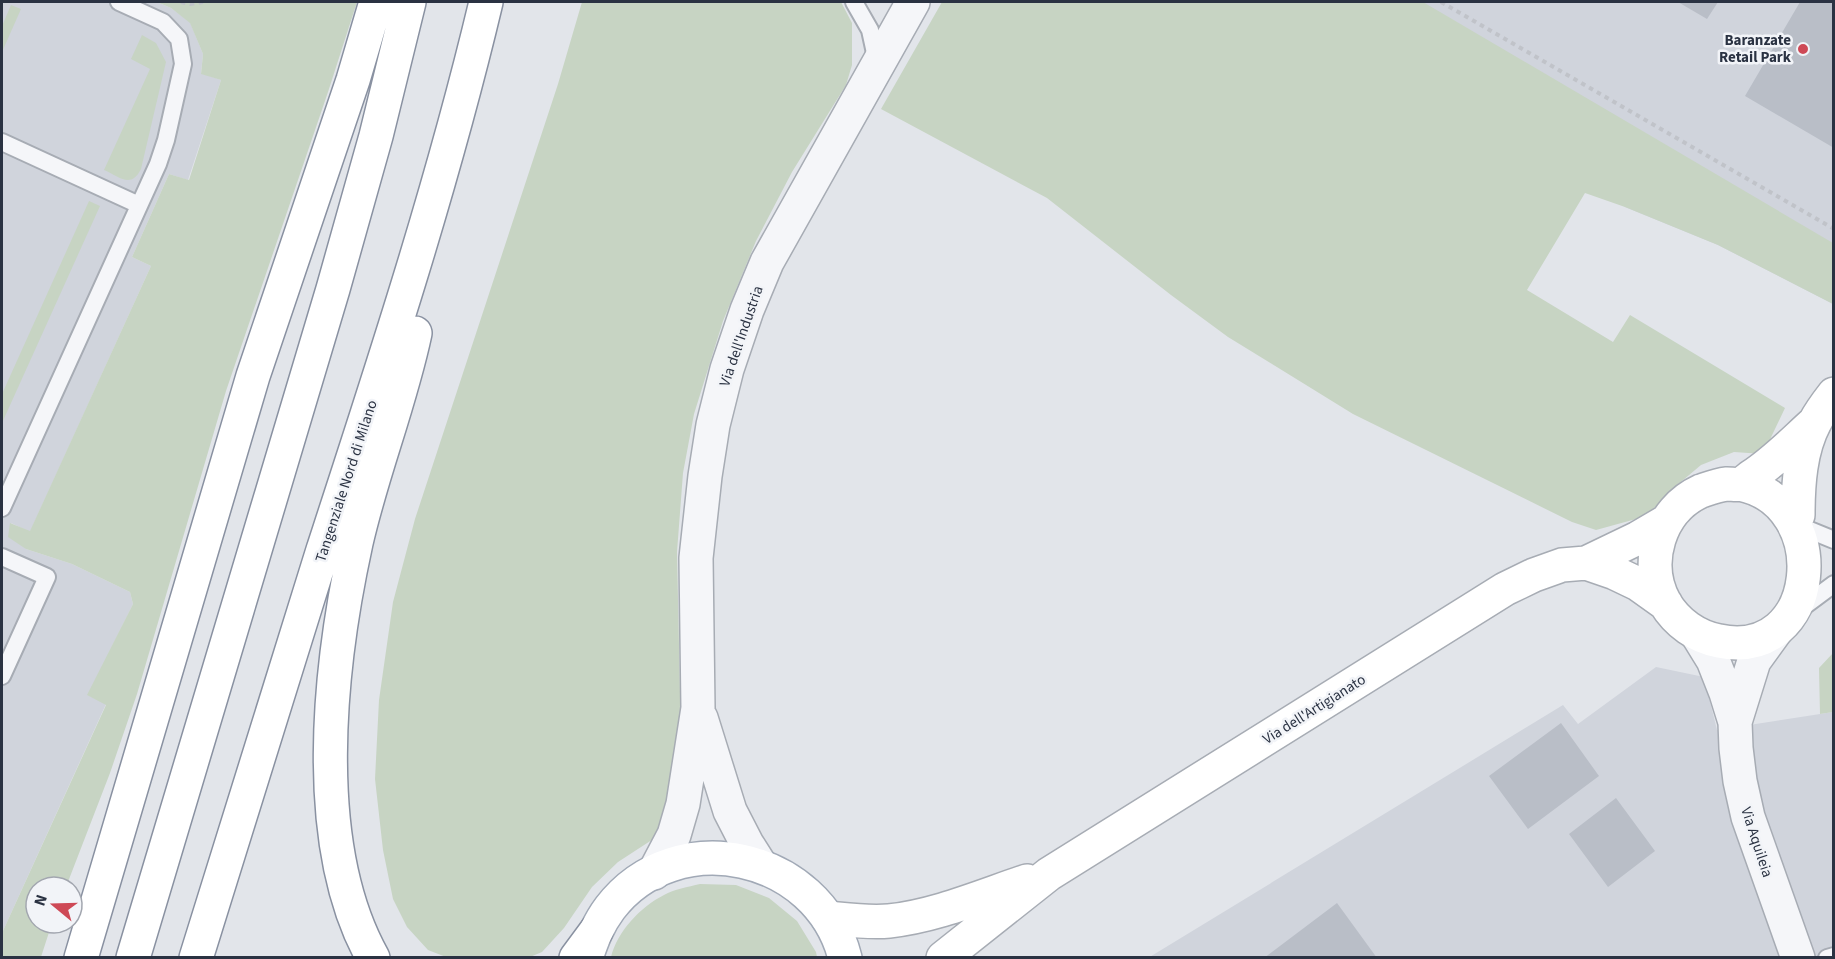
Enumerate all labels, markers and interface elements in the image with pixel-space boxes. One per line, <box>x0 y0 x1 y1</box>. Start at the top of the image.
place label: Baranzate Retail Park <box>1719 30 1792 68</box>
marker: Baranzate Retail Park <box>1796 42 1810 56</box>
street label: Via dell'Industria <box>714 283 769 389</box>
street label: Tangenziale Nord di Milano <box>310 397 383 565</box>
street label: Via dell'Artigianato <box>1259 669 1370 750</box>
street label: Via Aquileia <box>1735 804 1778 880</box>
north arrow <box>24 875 84 935</box>
text: N <box>29 892 53 909</box>

